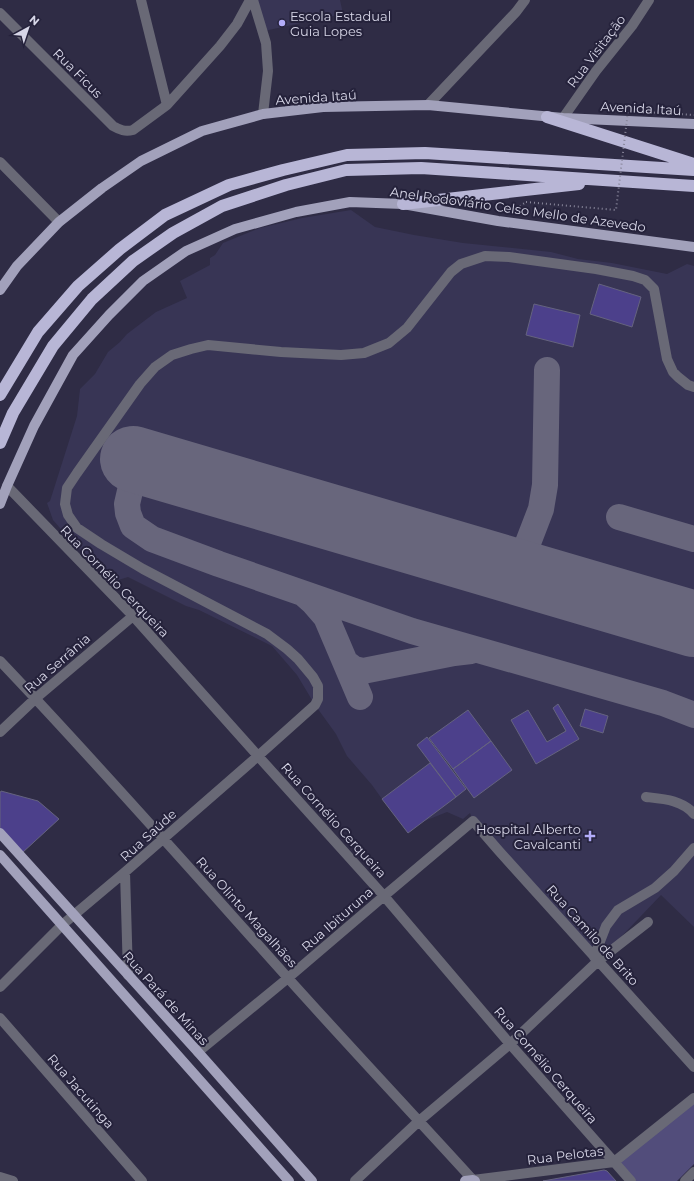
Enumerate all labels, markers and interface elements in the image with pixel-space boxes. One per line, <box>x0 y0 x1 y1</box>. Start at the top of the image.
north arrow <box>8 8 48 48</box>
place label: Escola Estadual Guia Lopes <box>290 8 391 39</box>
street label: Rua Visitação <box>563 11 629 91</box>
text: N <box>27 12 42 29</box>
marker: Escola Estadual Guia Lopes <box>277 18 287 28</box>
street label: Rua Ficus <box>50 45 106 101</box>
street label: Avenida Itaú <box>275 86 357 108</box>
street label: Avenida Itaú <box>600 98 682 118</box>
street label: Anel Rodoviário Celso Mello de Azevedo <box>389 183 647 235</box>
street label: Rua Cornélio Cerqueira <box>57 522 173 640</box>
street label: Rua Serrânia <box>21 630 93 696</box>
street label: Rua Cornélio Cerqueira <box>278 759 390 881</box>
street label: Rua Saúde <box>117 805 180 864</box>
place label: Hospital Alberto Cavalcanti <box>476 821 581 852</box>
marker: Hospital Alberto Cavalcanti <box>584 830 596 842</box>
street label: Rua Olinto Magalhães <box>193 853 301 971</box>
street label: Rua Camilo de Brito <box>544 881 642 989</box>
street label: Rua Ibituruna <box>298 884 376 954</box>
street label: Rua Pará de Minas <box>120 948 212 1048</box>
street label: Rua Cornélio Cerqueira <box>491 1003 601 1127</box>
street label: Rua Jacutinga <box>44 1050 118 1132</box>
street label: Rua Pelotas <box>526 1142 604 1168</box>

